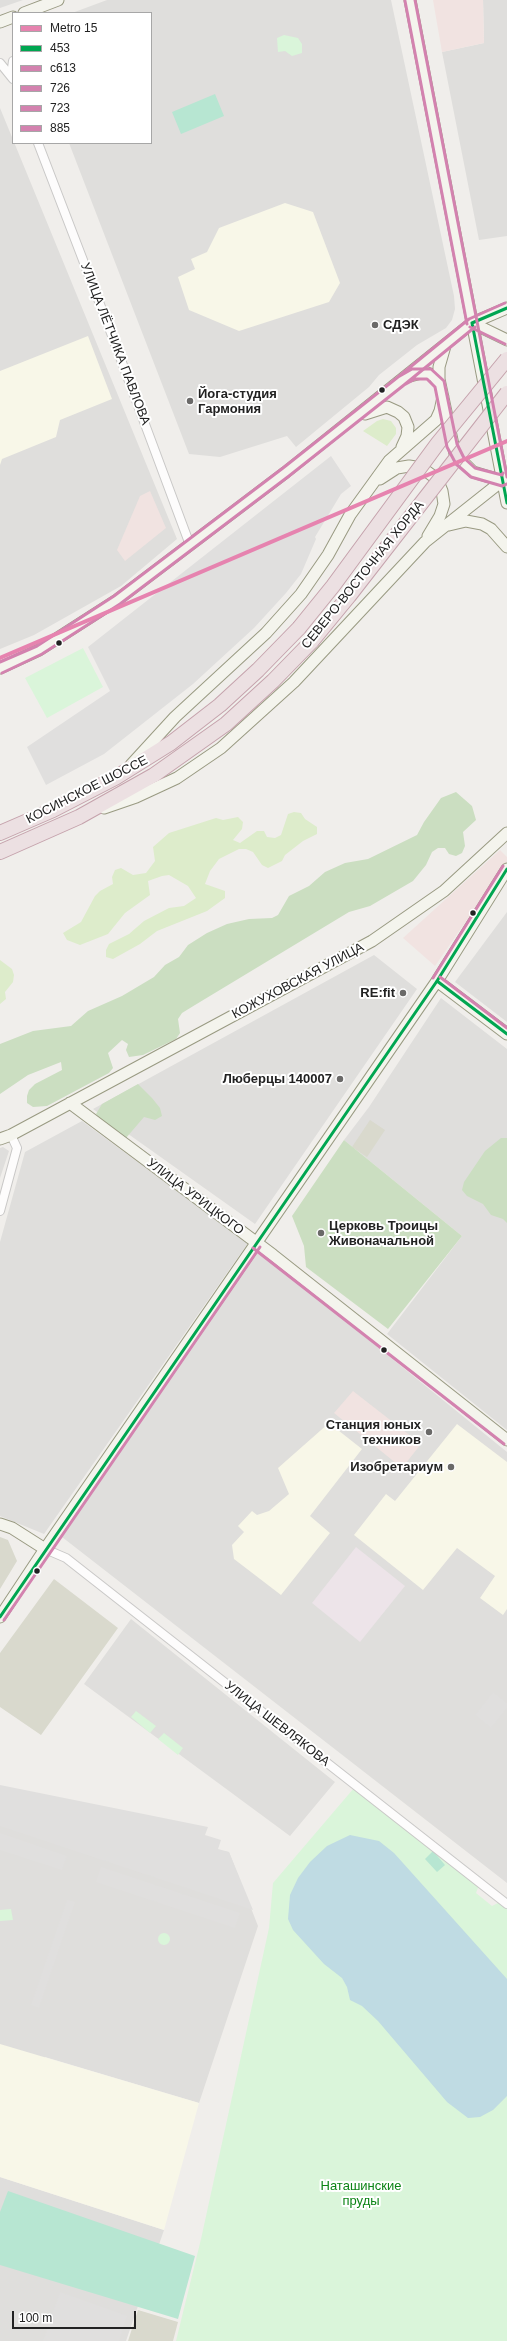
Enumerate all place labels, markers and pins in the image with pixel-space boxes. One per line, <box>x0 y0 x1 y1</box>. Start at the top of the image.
place label: СДЭК <box>383 317 419 333</box>
marker: СДЭК <box>370 320 380 330</box>
unlabelled marker <box>377 385 387 395</box>
place label: Йога-студия Гармония <box>198 386 277 417</box>
marker: Йога-студия Гармония <box>185 396 195 406</box>
unlabelled marker <box>54 638 64 648</box>
unlabelled marker <box>468 908 478 918</box>
place label: RE:fit <box>360 985 395 1001</box>
marker: RE:fit <box>398 988 408 998</box>
place label: Люберцы 140007 <box>223 1071 332 1087</box>
marker: Люберцы 140007 <box>335 1074 345 1084</box>
place label: Церковь Троицы Живоначальной <box>329 1218 438 1249</box>
marker: Церковь Троицы Живоначальной <box>316 1228 326 1238</box>
unlabelled marker <box>379 1345 389 1355</box>
place label: Станция юных техников <box>326 1417 421 1448</box>
marker: Станция юных техников <box>424 1427 434 1437</box>
place label: Изобретариум <box>350 1459 443 1475</box>
marker: Изобретариум <box>446 1462 456 1472</box>
unlabelled marker <box>32 1566 42 1576</box>

